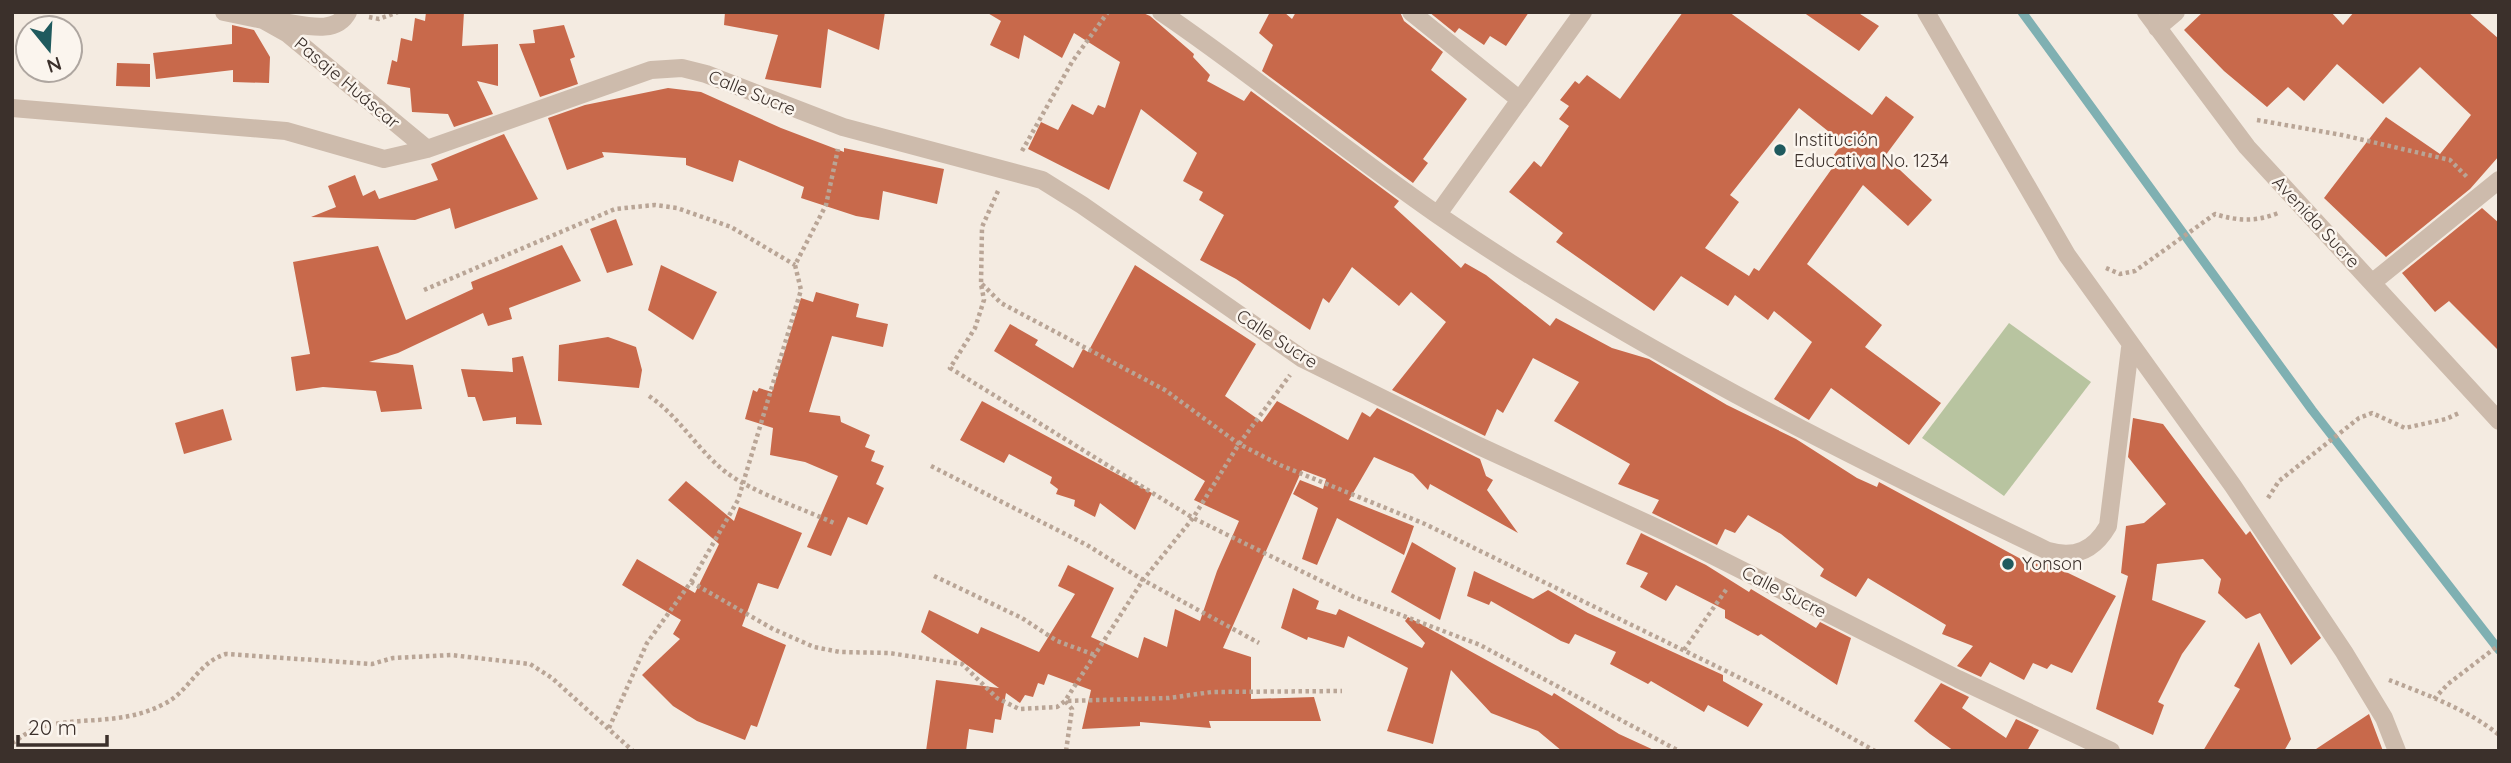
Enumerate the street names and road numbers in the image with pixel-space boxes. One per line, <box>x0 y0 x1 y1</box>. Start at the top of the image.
street label: Pasaje Huáscar <box>290 32 405 133</box>
street label: Calle Sucre <box>705 65 799 120</box>
street label: Avenida Sucre <box>2268 171 2365 273</box>
street label: Calle Sucre <box>1232 304 1322 373</box>
street label: Calle Sucre <box>1738 560 1831 623</box>

